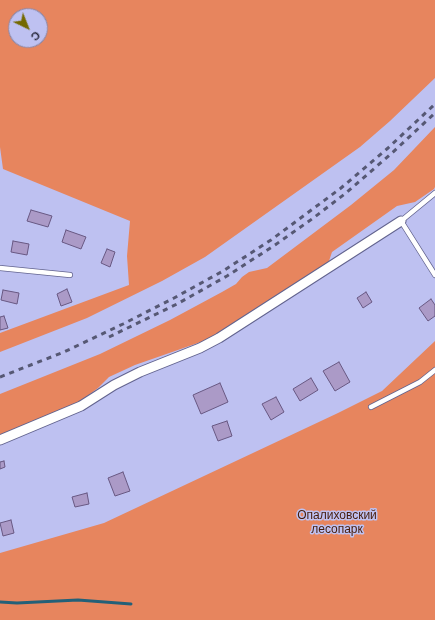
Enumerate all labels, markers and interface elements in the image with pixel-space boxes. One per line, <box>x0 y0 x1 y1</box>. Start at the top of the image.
north arrow <box>8 8 48 48</box>
text: С <box>29 29 43 44</box>
park label: Опалиховский лесопарк <box>297 508 377 536</box>

